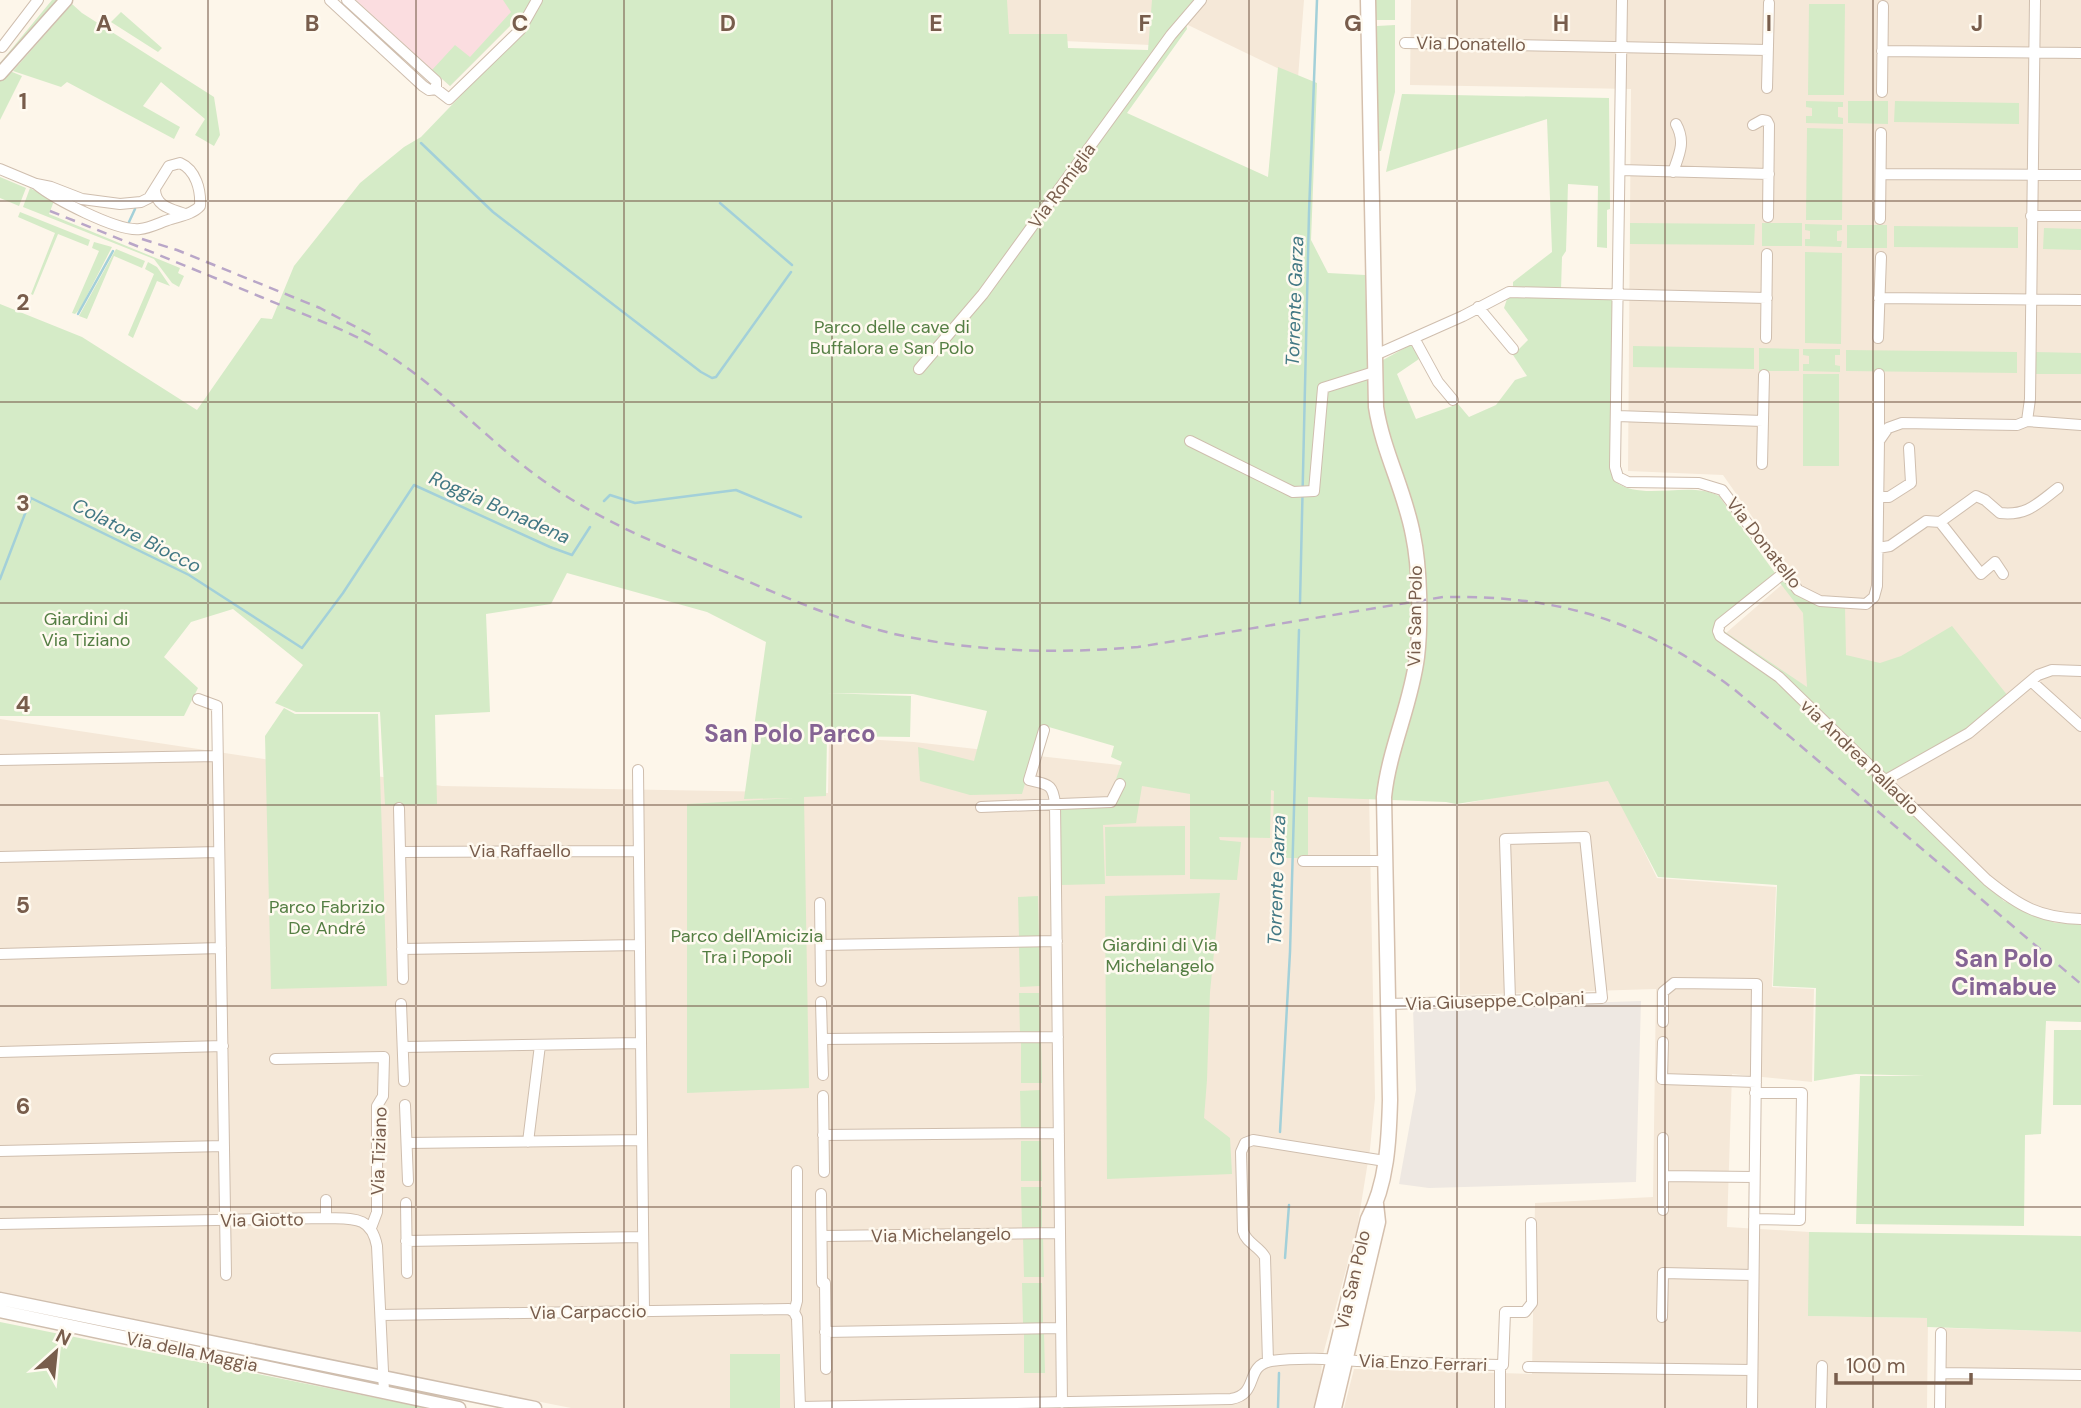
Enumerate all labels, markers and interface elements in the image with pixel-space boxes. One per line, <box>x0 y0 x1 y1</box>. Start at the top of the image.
text: A <box>96 8 112 38</box>
text: B <box>305 8 319 38</box>
text: C <box>512 8 528 38</box>
text: D <box>720 8 736 38</box>
text: E <box>929 8 943 38</box>
text: F <box>1139 8 1152 38</box>
text: G <box>1344 8 1362 38</box>
text: H <box>1553 8 1569 38</box>
text: I <box>1766 8 1772 38</box>
text: J <box>1971 8 1983 38</box>
street label: Via Donatello <box>1416 31 1526 57</box>
text: 1 <box>19 86 27 116</box>
street label: Via Romiglia <box>1023 138 1101 234</box>
water label: Torrente Garza <box>1280 235 1309 367</box>
text: 2 <box>16 287 30 317</box>
park label: Parco delle cave di Buffalora e San Polo <box>810 315 974 360</box>
water label: Roggia Bonadena <box>425 465 574 550</box>
text: 3 <box>16 488 30 518</box>
water label: Colatore Biocco <box>68 492 206 579</box>
street label: Via Donatello <box>1721 492 1807 594</box>
street label: Via San Polo <box>1402 565 1428 667</box>
park label: Giardini di Via Tiziano <box>42 607 130 652</box>
text: 4 <box>16 689 31 719</box>
street label: via Andrea Palladio <box>1795 694 1925 820</box>
district label: San Polo Parco <box>704 718 876 749</box>
water label: Torrente Garza <box>1262 814 1291 946</box>
street label: Via Raffaello <box>469 839 571 863</box>
text: 5 <box>16 890 30 920</box>
park label: Parco Fabrizio De André <box>269 895 385 940</box>
park label: Parco dell'Amicizia Tra i Popoli <box>671 924 823 969</box>
park label: Giardini di Via Michelangelo <box>1102 933 1218 978</box>
district label: San Polo Cimabue <box>1951 943 2057 1002</box>
street label: Via Giuseppe Colpani <box>1405 986 1585 1016</box>
text: 6 <box>16 1091 30 1121</box>
street label: Via Tiziano <box>365 1106 393 1196</box>
street label: Via Giotto <box>220 1207 304 1233</box>
street label: Via Michelangelo <box>871 1222 1011 1248</box>
street label: Via San Polo <box>1330 1228 1376 1332</box>
street label: Via Carpaccio <box>529 1299 647 1325</box>
north arrow <box>21 1317 91 1387</box>
text: N <box>52 1323 75 1352</box>
street label: Via della Maggia <box>124 1326 260 1378</box>
scale bar <box>1836 1342 1971 1386</box>
street label: Via Enzo Ferrari <box>1358 1349 1488 1377</box>
text: 100 m <box>1846 1352 1906 1380</box>

